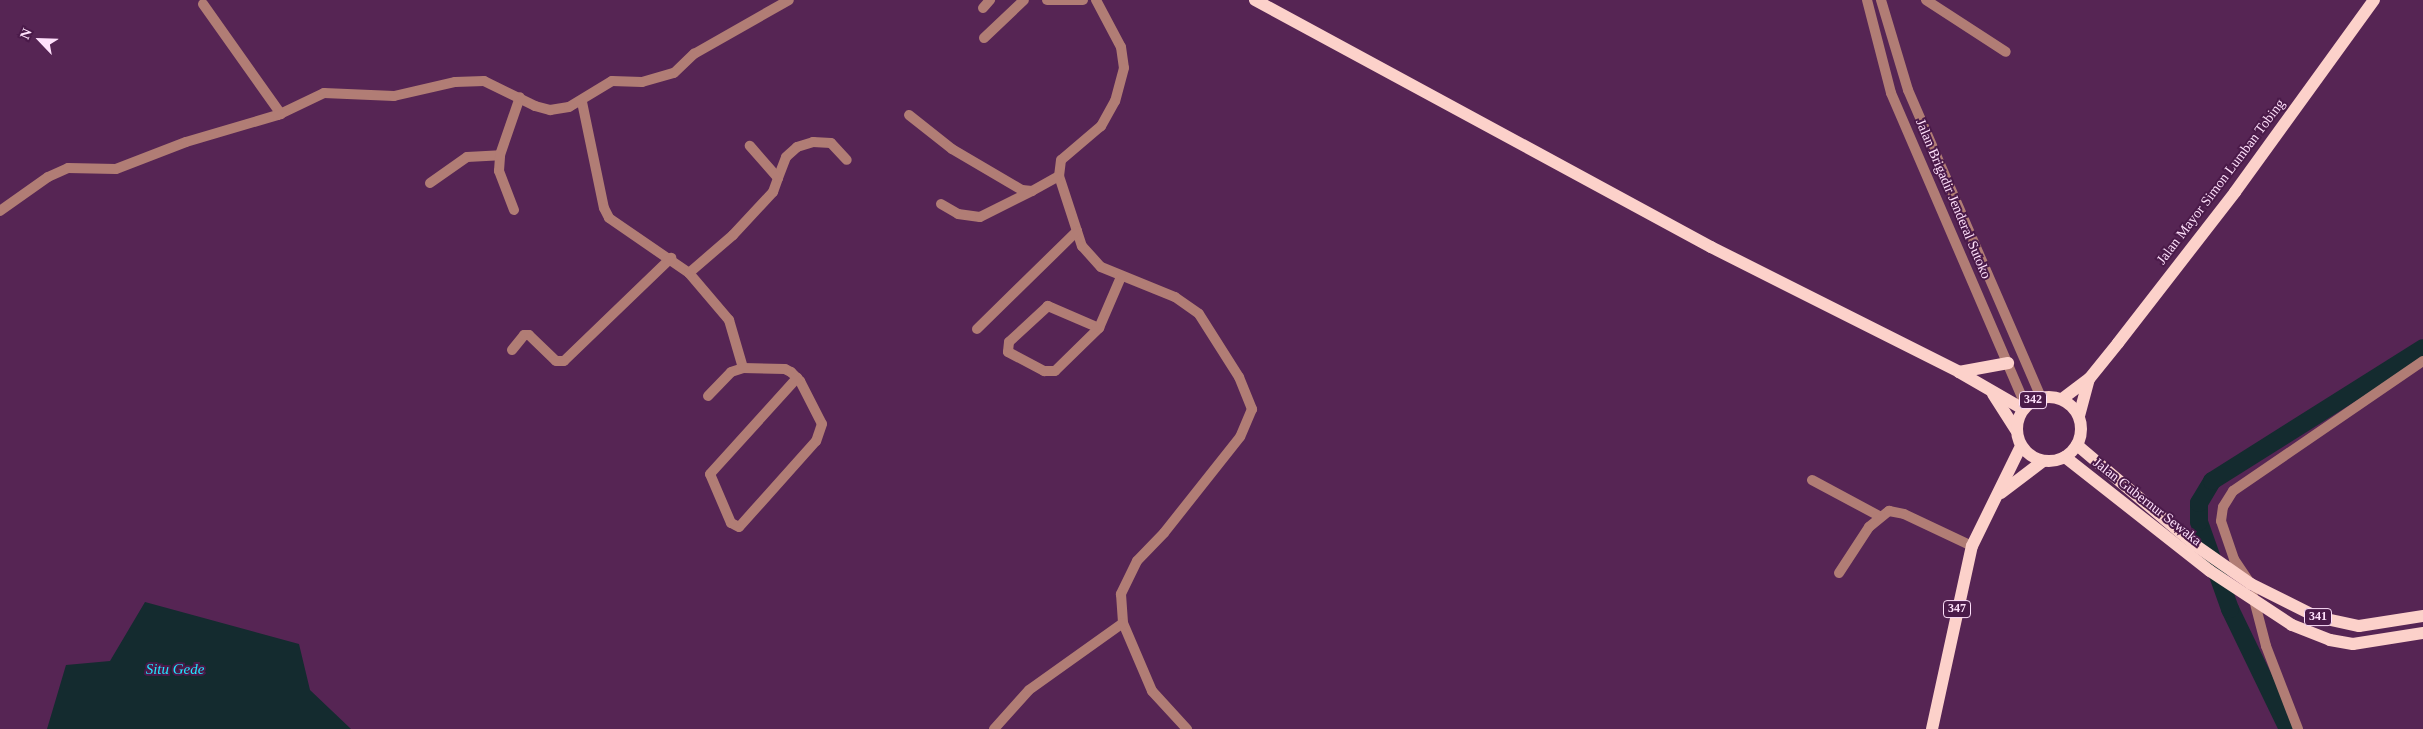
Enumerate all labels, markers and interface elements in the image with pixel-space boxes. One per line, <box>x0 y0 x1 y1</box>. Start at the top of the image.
north arrow <box>15 15 65 65</box>
text: N <box>17 26 35 41</box>
street label: Jalan Mayor Simon Lumban Tobing <box>2153 96 2289 268</box>
street label: Jalan Brigadir Jenderal Sutoko <box>1912 116 1994 282</box>
road number: 342 <box>2018 390 2048 410</box>
street label: Jalan Gubernur Sewaka <box>2089 454 2205 550</box>
road number: 347 <box>1942 600 1972 618</box>
road number: 341 <box>2303 608 2333 626</box>
water label: Situ Gede <box>146 661 204 679</box>

